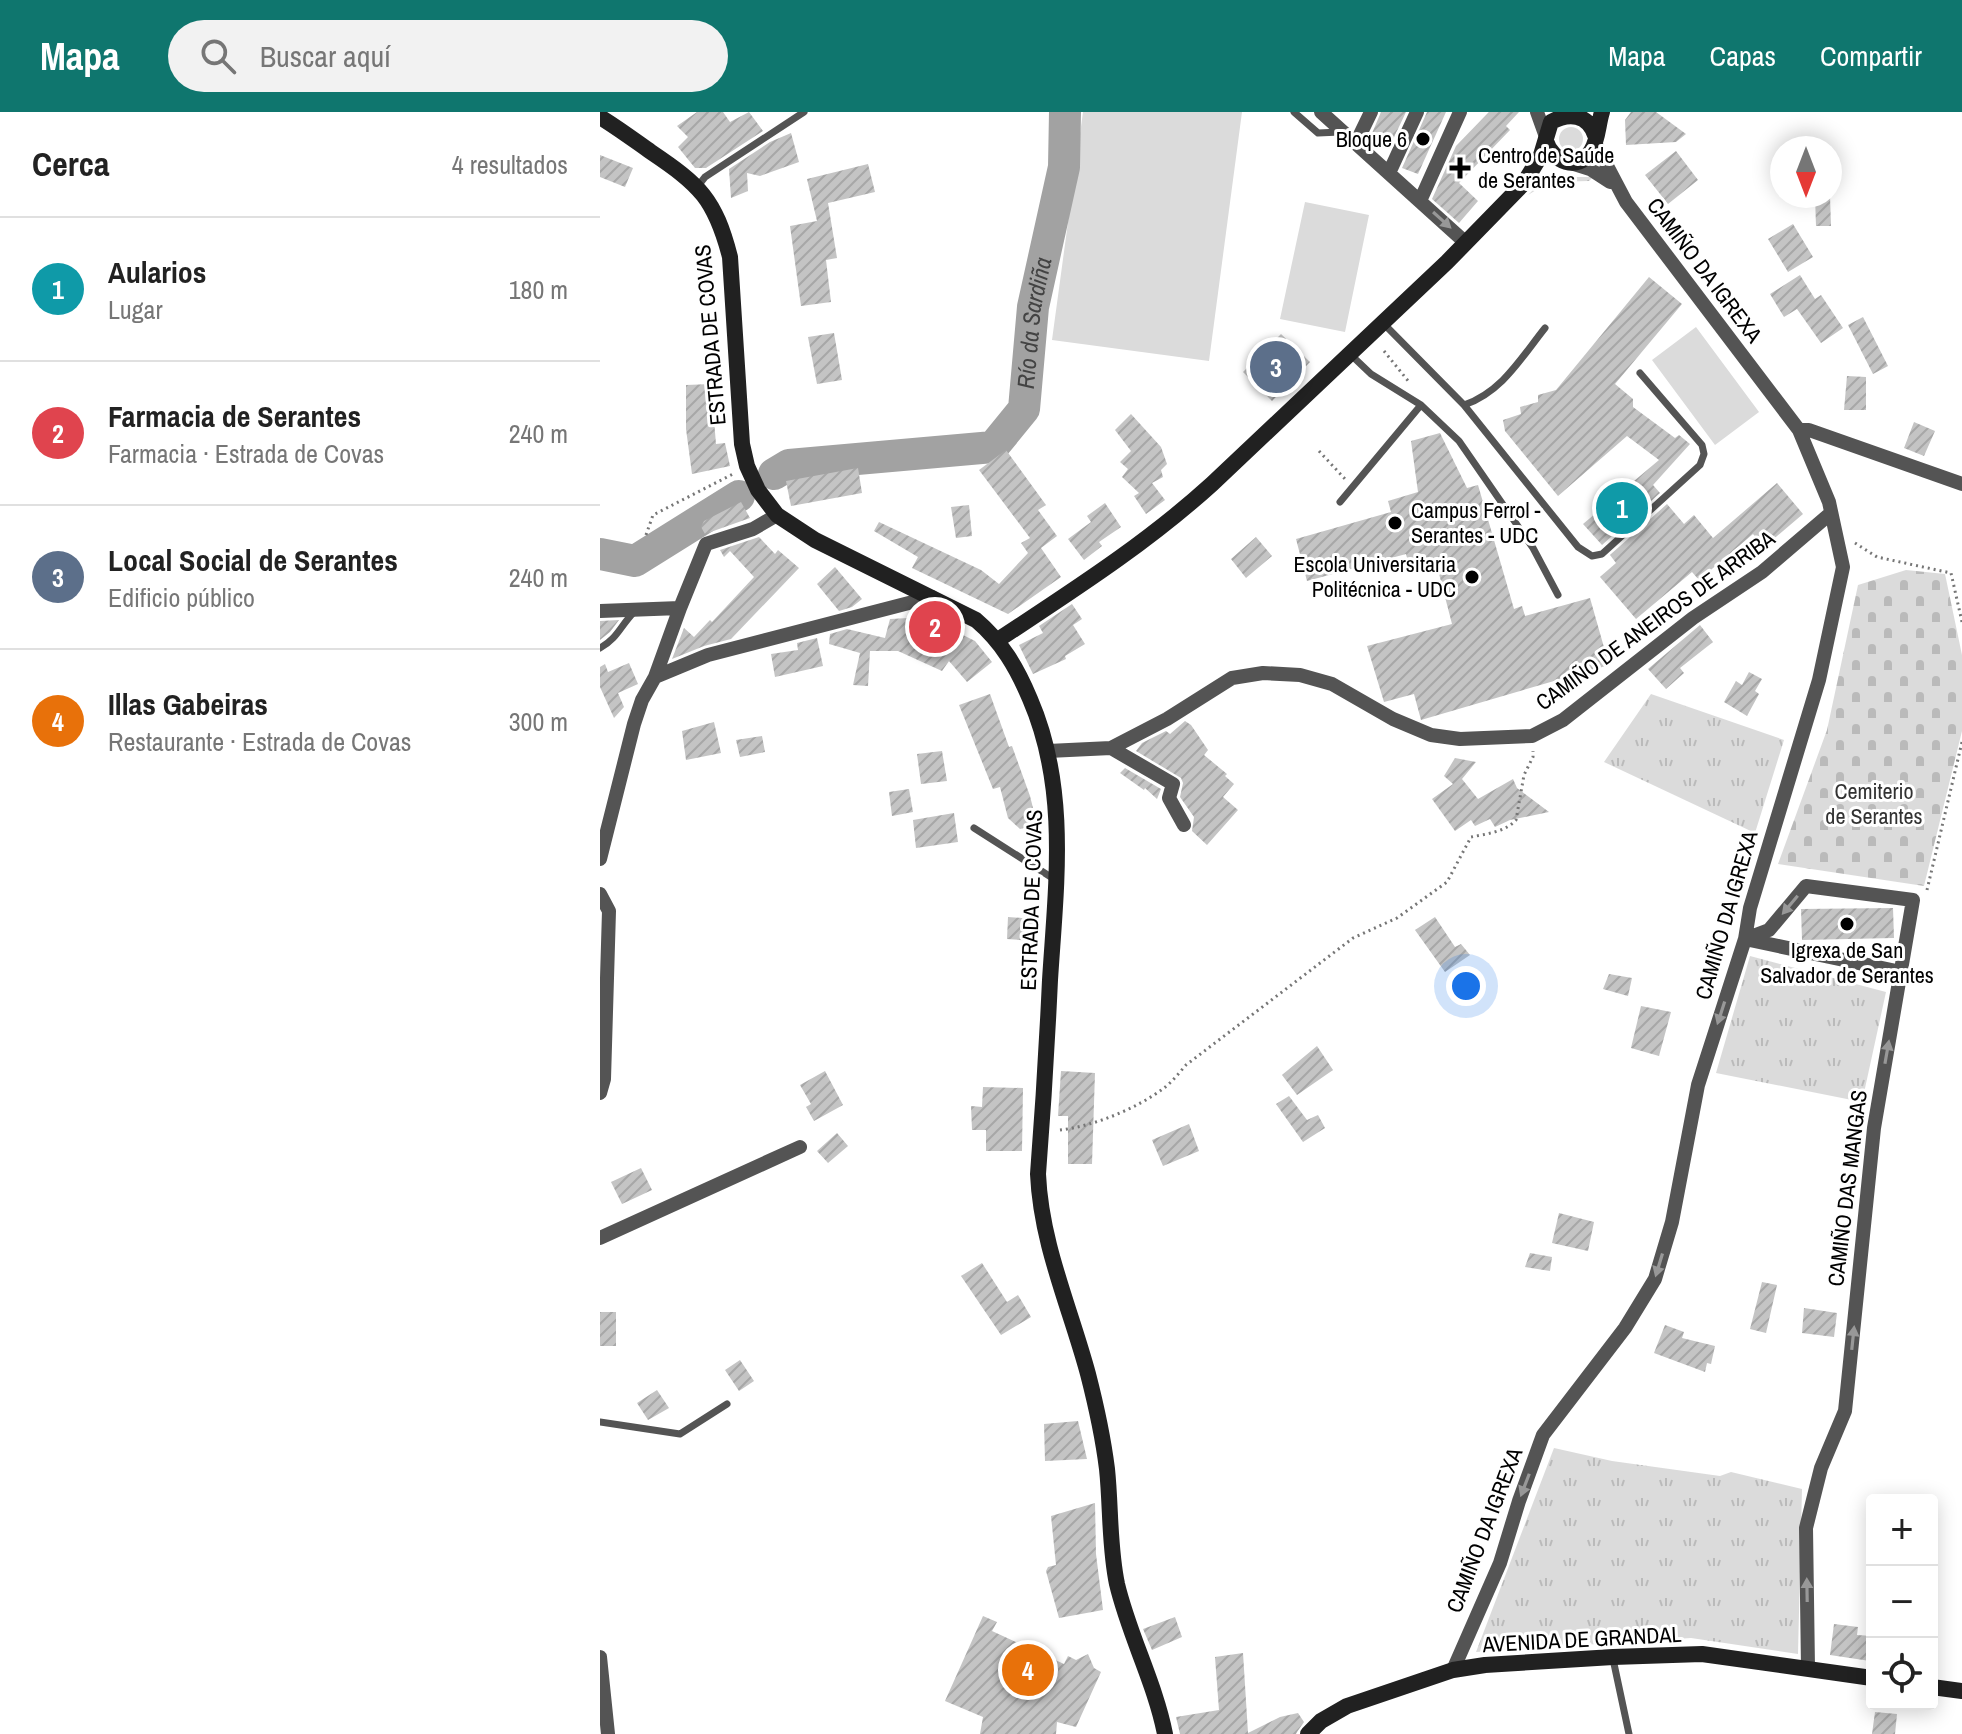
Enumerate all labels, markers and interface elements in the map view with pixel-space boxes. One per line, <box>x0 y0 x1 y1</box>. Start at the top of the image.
search box <box>168 20 728 92</box>
text: Mapa <box>40 31 120 82</box>
icon: search <box>196 34 240 78</box>
text: Buscar aquí <box>260 36 391 76</box>
text: Mapa <box>1608 37 1666 75</box>
text: Capas <box>1710 37 1776 75</box>
text: Compartir <box>1820 37 1922 75</box>
place label: Bloque 6 <box>1336 124 1407 154</box>
marker: Bloque 6 <box>1414 130 1432 148</box>
north arrow <box>1770 136 1842 208</box>
place label: Centro de Saúde de Serantes <box>1478 140 1614 195</box>
text: Cerca <box>32 141 110 187</box>
text: 4 resultados <box>452 147 568 182</box>
marker: Centro de Saúde de Serantes <box>1449 157 1471 179</box>
street label: CAMIÑO DA IGREXA <box>1641 191 1770 349</box>
one-way arrow <box>1432 211 1451 229</box>
street label: ESTRADA DE COVAS <box>687 243 733 427</box>
text: Aularios <box>108 252 206 292</box>
water label: Río da Sardiña <box>1009 254 1059 390</box>
text: 1 <box>52 272 64 307</box>
text: 180 m <box>509 272 568 307</box>
text: Lugar <box>108 292 163 327</box>
pin: 3 <box>1250 337 1302 397</box>
text: Farmacia de Serantes <box>108 396 361 436</box>
text: 2 <box>52 416 64 451</box>
text: 240 m <box>509 416 568 451</box>
text: Farmacia · Estrada de Covas <box>108 436 384 471</box>
pin: 1 <box>1596 478 1648 538</box>
place label: Campus Ferrol - Serantes - UDC <box>1411 495 1540 550</box>
marker: Campus Ferrol - Serantes - UDC <box>1386 514 1404 532</box>
street label: CAMIÑO DE ANEIROS DE ARRIBA <box>1529 522 1781 717</box>
text: Local Social de Serantes <box>108 540 398 580</box>
place label: Escola Universitaria Politécnica - UDC <box>1294 549 1456 604</box>
text: 3 <box>52 560 64 595</box>
text: 240 m <box>509 560 568 595</box>
marker: Escola Universitaria Politécnica - UDC <box>1463 568 1481 586</box>
text: Edificio público <box>108 580 255 615</box>
pin: 2 <box>909 597 961 657</box>
text: Illas Gabeiras <box>108 684 268 724</box>
text: 4 <box>52 704 64 739</box>
text: 300 m <box>509 704 568 739</box>
text: Restaurante · Estrada de Covas <box>108 724 411 759</box>
park label: Cemiterio de Serantes <box>1825 776 1923 831</box>
street label: ESTRADA DE COVAS <box>1013 809 1049 991</box>
street label: CAMIÑO DA IGREXA <box>1688 826 1765 1003</box>
one-way arrow <box>1782 895 1799 915</box>
marker: Igrexa de San Salvador de Serantes <box>1838 915 1856 933</box>
place label: Igrexa de San Salvador de Serantes <box>1760 935 1934 990</box>
your location <box>1446 966 1486 1006</box>
one-way arrow <box>1714 1001 1727 1025</box>
one-way arrow <box>1881 1039 1894 1064</box>
street label: CAMIÑO DAS MANGAS <box>1820 1088 1874 1288</box>
one-way arrow <box>1652 1254 1665 1278</box>
one-way arrow <box>1846 1325 1859 1350</box>
street label: CAMIÑO DA IGREXA <box>1439 1442 1530 1617</box>
one-way arrow <box>1518 1473 1530 1497</box>
map controls <box>1866 1494 1938 1710</box>
button: + <box>1866 1494 1938 1566</box>
button: − <box>1866 1566 1938 1638</box>
one-way arrow <box>1801 1577 1813 1602</box>
street label: AVENIDA DE GRANDAL <box>1481 1619 1682 1659</box>
button: locate <box>1866 1638 1938 1710</box>
pin: 4 <box>1002 1640 1054 1700</box>

